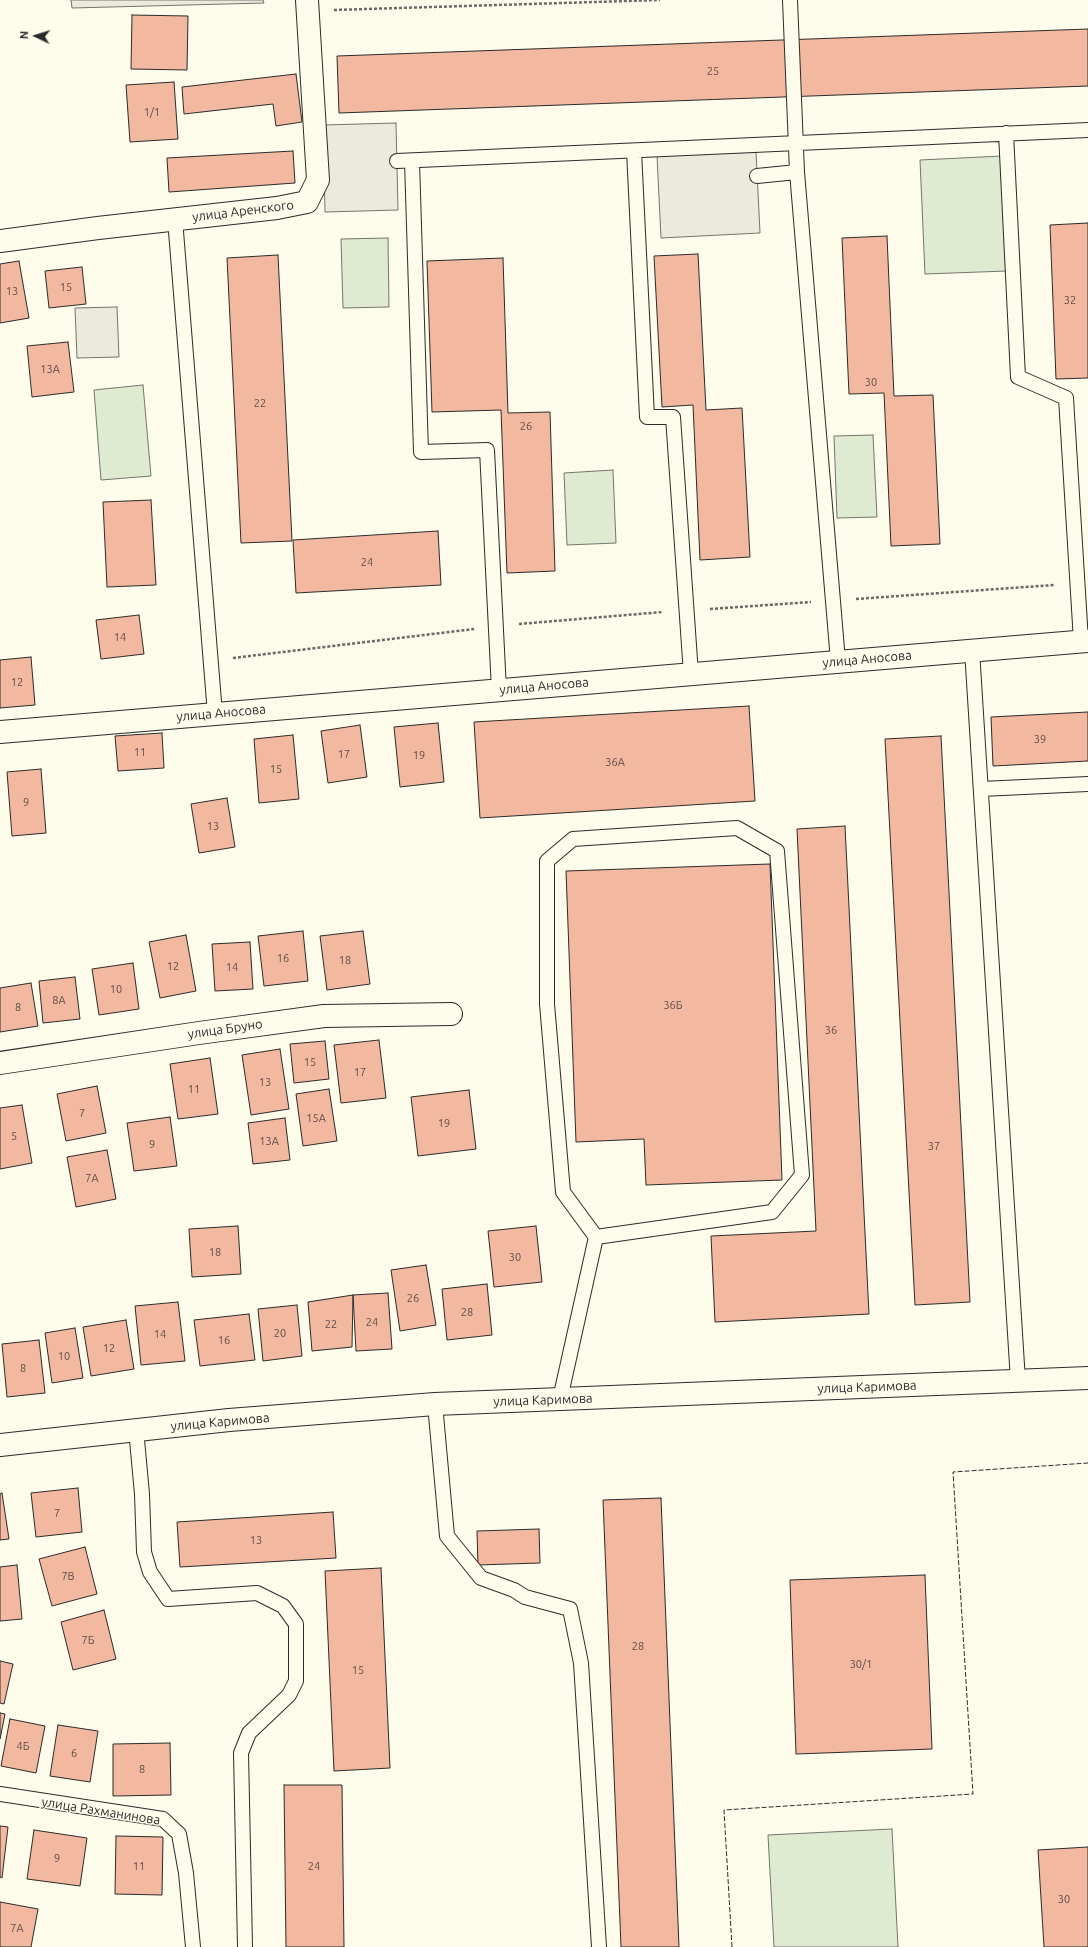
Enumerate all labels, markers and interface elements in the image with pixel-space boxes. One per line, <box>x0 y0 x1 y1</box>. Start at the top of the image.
north arrow <box>16 16 56 56</box>
text: N <box>18 31 30 40</box>
house number: 25 <box>707 64 719 78</box>
house number: 1/1 <box>144 105 160 119</box>
street label: улица Аренского <box>191 197 295 225</box>
house number: 15 <box>60 280 72 294</box>
house number: 13 <box>6 284 18 298</box>
house number: 32 <box>1064 293 1076 307</box>
house number: 13А <box>40 362 60 376</box>
house number: 30 <box>865 375 877 389</box>
house number: 22 <box>254 396 266 410</box>
house number: 26 <box>520 419 532 433</box>
house number: 24 <box>361 555 373 569</box>
house number: 14 <box>114 630 126 644</box>
street label: улица Аносова <box>822 647 912 671</box>
street label: улица Аносова <box>499 674 589 698</box>
house number: 12 <box>11 675 23 689</box>
street label: улица Аносова <box>176 701 266 725</box>
house number: 39 <box>1034 732 1046 746</box>
house number: 11 <box>134 745 146 759</box>
house number: 17 <box>338 747 350 761</box>
house number: 19 <box>413 748 425 762</box>
house number: 36А <box>605 755 625 769</box>
house number: 15 <box>270 762 282 776</box>
house number: 9 <box>23 795 29 809</box>
house number: 13 <box>207 819 219 833</box>
house number: 16 <box>277 951 289 965</box>
house number: 18 <box>339 953 351 967</box>
house number: 12 <box>167 959 179 973</box>
house number: 14 <box>226 960 238 974</box>
house number: 10 <box>110 982 122 996</box>
house number: 8А <box>52 993 66 1007</box>
house number: 36Б <box>663 998 683 1012</box>
house number: 8 <box>15 1000 21 1014</box>
street label: улица Бруно <box>186 1016 264 1042</box>
house number: 36 <box>825 1023 837 1037</box>
house number: 15 <box>304 1055 316 1069</box>
house number: 17 <box>354 1065 366 1079</box>
house number: 13 <box>259 1075 271 1089</box>
house number: 11 <box>188 1082 200 1096</box>
house number: 7 <box>79 1106 85 1120</box>
house number: 15А <box>306 1111 326 1125</box>
house number: 19 <box>438 1116 450 1130</box>
house number: 5 <box>11 1129 17 1143</box>
house number: 13А <box>259 1134 279 1148</box>
house number: 9 <box>149 1137 155 1151</box>
house number: 37 <box>928 1139 940 1153</box>
house number: 7А <box>85 1171 99 1185</box>
house number: 18 <box>209 1245 221 1259</box>
house number: 30 <box>509 1250 521 1264</box>
house number: 26 <box>407 1291 419 1305</box>
house number: 28 <box>461 1305 473 1319</box>
house number: 24 <box>366 1315 378 1329</box>
house number: 22 <box>325 1317 337 1331</box>
house number: 20 <box>274 1326 286 1340</box>
house number: 14 <box>154 1327 166 1341</box>
house number: 16 <box>218 1333 230 1347</box>
house number: 12 <box>103 1341 115 1355</box>
house number: 10 <box>58 1349 70 1363</box>
house number: 8 <box>20 1361 26 1375</box>
street label: улица Каримова <box>817 1377 917 1397</box>
street label: улица Каримова <box>493 1390 593 1410</box>
street label: улица Каримова <box>170 1410 270 1434</box>
house number: 7 <box>54 1506 60 1520</box>
house number: 13 <box>250 1533 262 1547</box>
house number: 7В <box>61 1569 75 1583</box>
house number: 7Б <box>82 1633 94 1647</box>
house number: 28 <box>632 1639 644 1653</box>
house number: 30/1 <box>850 1657 872 1671</box>
house number: 15 <box>352 1663 364 1677</box>
house number: 4Б <box>17 1739 29 1753</box>
house number: 6 <box>71 1746 77 1760</box>
house number: 8 <box>139 1762 145 1776</box>
street label: улица Рахманинова <box>41 1794 161 1828</box>
house number: 9 <box>54 1851 60 1865</box>
house number: 11 <box>133 1859 145 1873</box>
house number: 24 <box>308 1859 320 1873</box>
house number: 30 <box>1058 1892 1070 1906</box>
house number: 7А <box>10 1921 24 1935</box>

